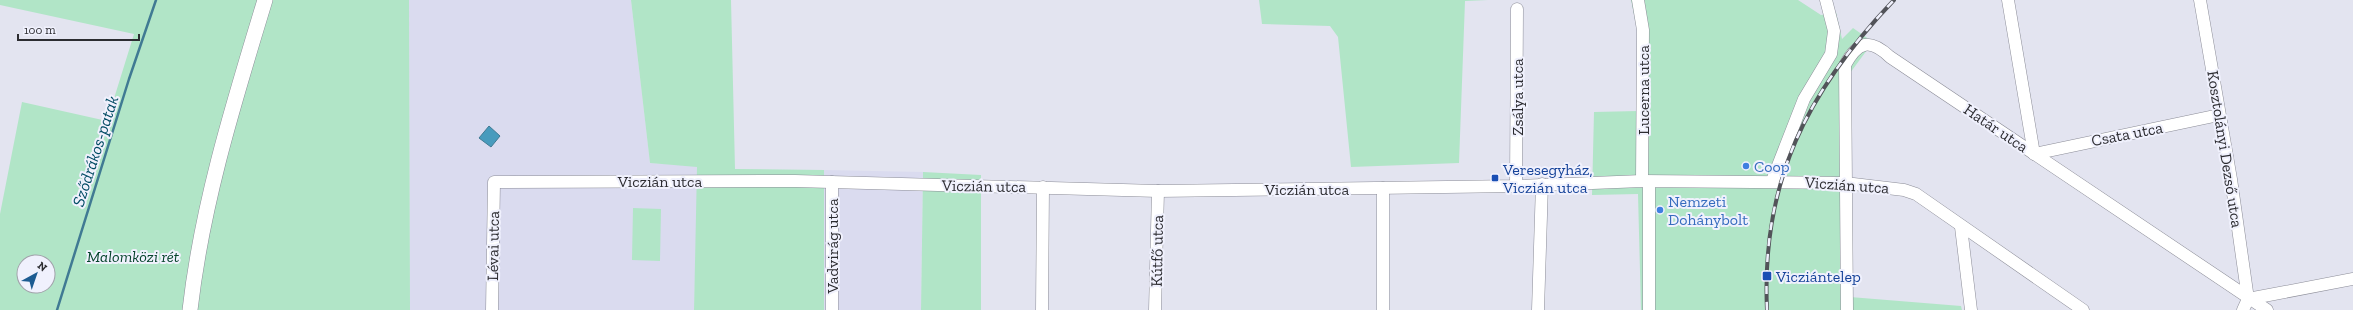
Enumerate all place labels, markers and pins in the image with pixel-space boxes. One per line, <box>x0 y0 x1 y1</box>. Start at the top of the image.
place label: Coop <box>1754 157 1790 176</box>
place label: Veresegyház, Viczián utca <box>1502 160 1593 197</box>
marker: Coop <box>1741 161 1751 171</box>
marker: Veresegyház, Viczián utca <box>1490 173 1500 183</box>
place label: Nemzeti Dohánybolt <box>1668 192 1748 229</box>
marker: Nemzeti Dohánybolt <box>1655 205 1665 215</box>
place label: Vicziántelep <box>1775 267 1861 286</box>
marker: Vicziántelep <box>1761 270 1773 282</box>

